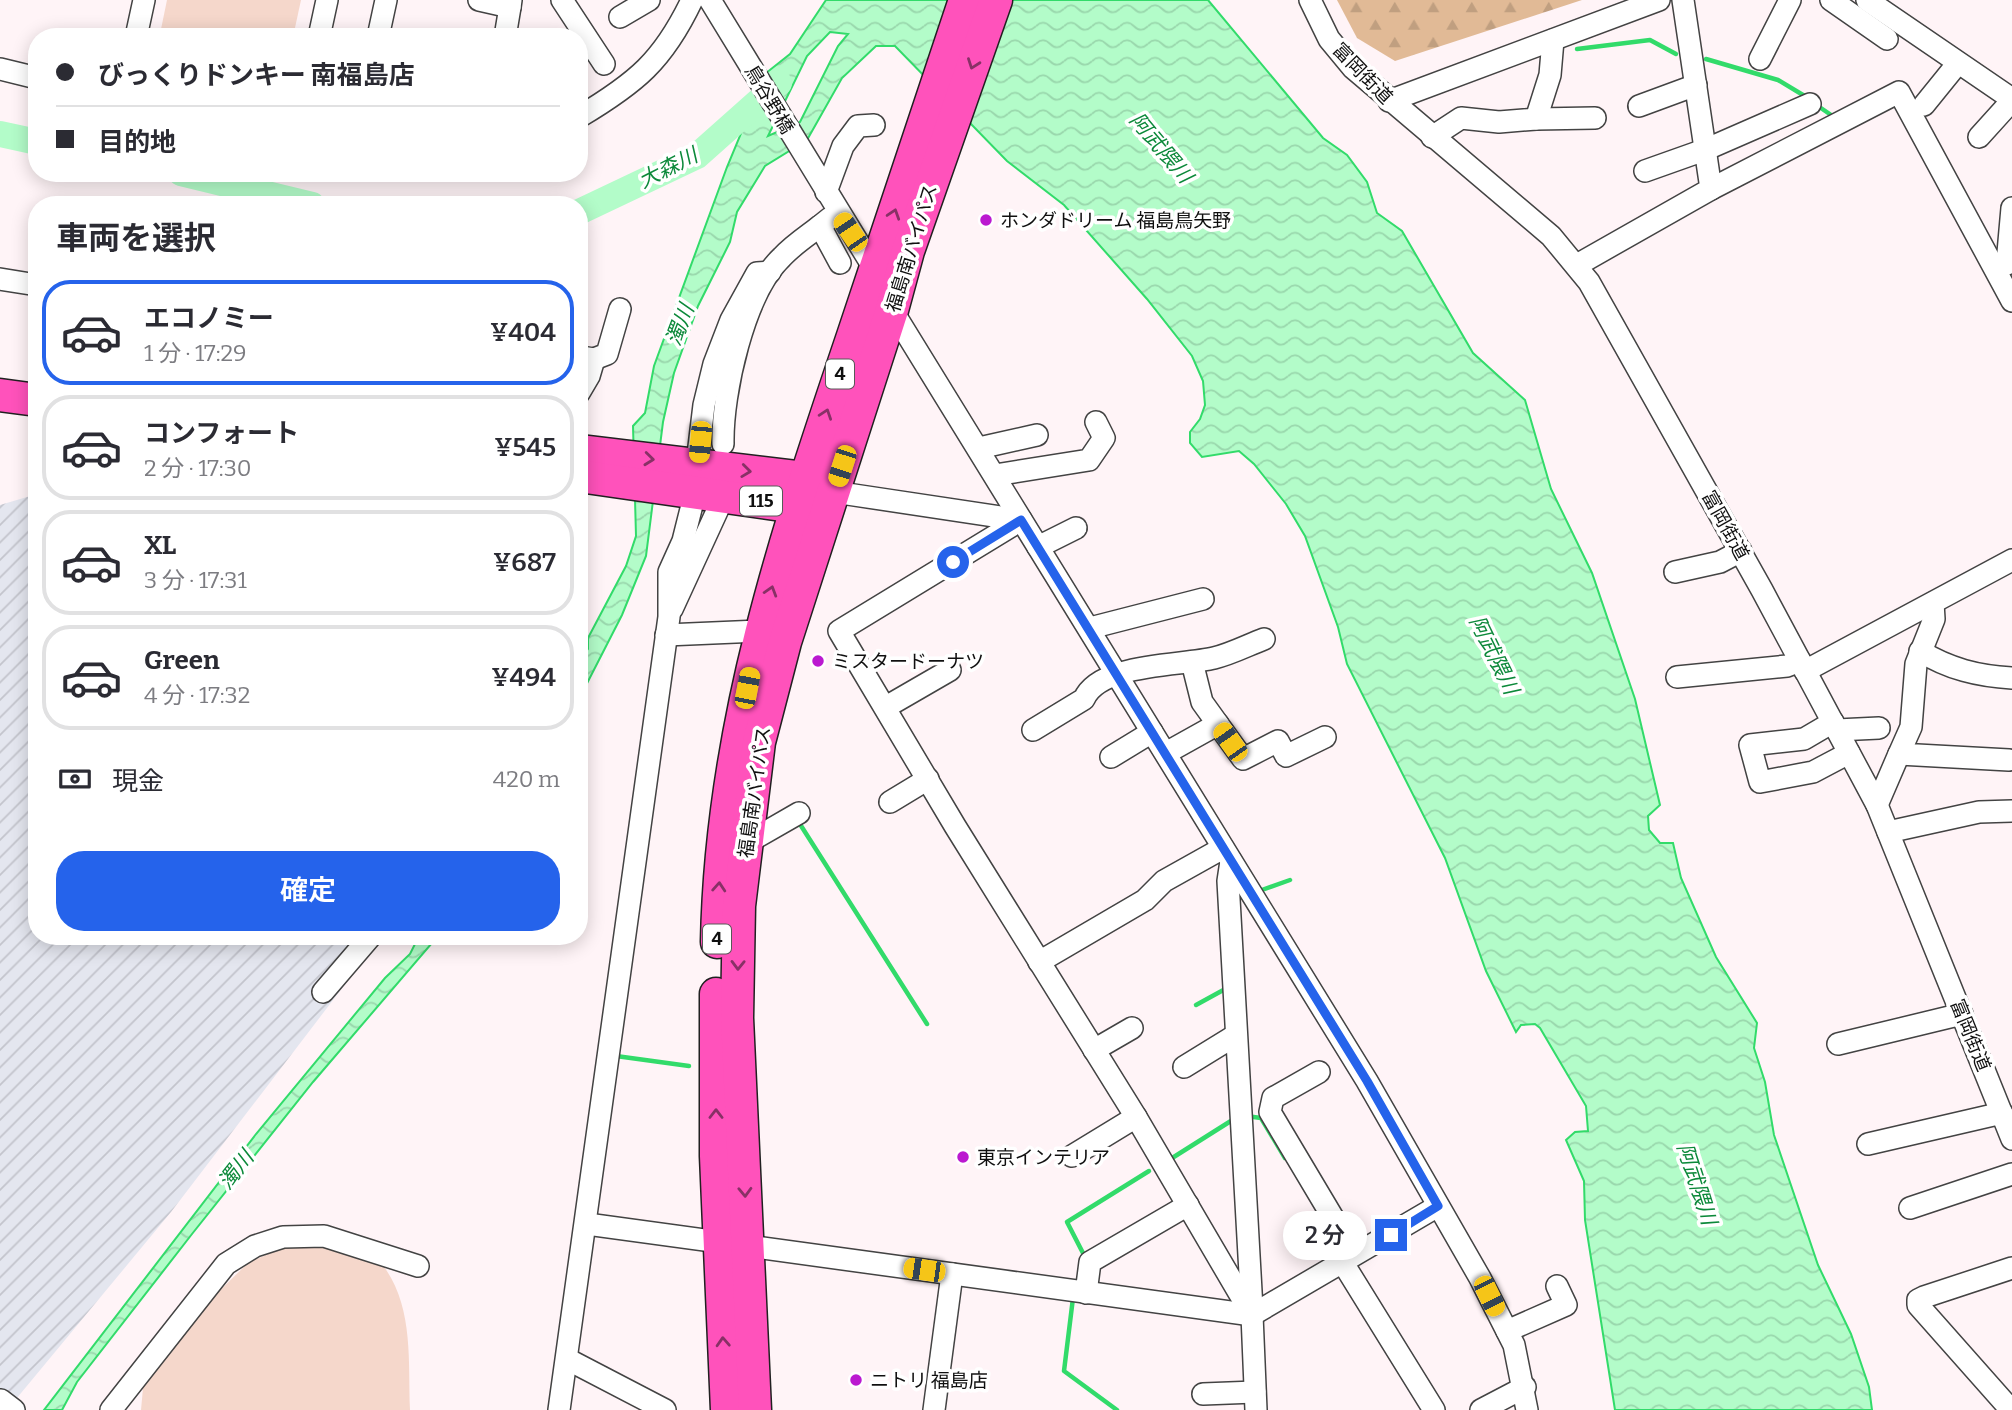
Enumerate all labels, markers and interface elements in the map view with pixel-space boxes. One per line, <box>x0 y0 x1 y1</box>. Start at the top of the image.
street label: 富岡街道 <box>1328 38 1397 109</box>
one-way arrow <box>967 58 981 70</box>
text: びっくりドンキー 南福島店 <box>98 60 415 91</box>
street label: 鳥谷野橋 <box>740 61 799 138</box>
water label: 阿武隈川 <box>1124 107 1199 190</box>
text: 目的地 <box>98 127 176 158</box>
water label: 大森川 <box>634 141 704 194</box>
street label: 福島南バイパス <box>881 181 942 315</box>
one-way arrow <box>886 208 900 221</box>
car <box>830 209 871 255</box>
place label: ホンダドリーム 福島鳥矢野 <box>1000 209 1231 232</box>
marker: ホンダドリーム 福島鳥矢野 <box>978 212 994 228</box>
text: 車両を選択 <box>56 219 216 257</box>
water label: 濁川 <box>660 299 700 349</box>
icon: car <box>60 301 123 364</box>
text: エコノミー <box>144 303 274 334</box>
text: ¥404 <box>490 317 556 348</box>
text: 1 分 · 17:29 <box>144 339 247 367</box>
road number: 4 <box>826 360 854 388</box>
one-way arrow <box>818 408 832 420</box>
icon: car <box>60 416 123 479</box>
text: コンフォート <box>144 418 299 449</box>
car <box>688 420 713 464</box>
text: ¥545 <box>494 432 556 463</box>
car <box>826 443 859 489</box>
one-way arrow <box>643 452 655 467</box>
text: 2 分 · 17:30 <box>144 454 252 482</box>
one-way arrow <box>740 463 752 478</box>
road number: 115 <box>740 486 782 516</box>
street label: 富岡街道 <box>1697 486 1754 564</box>
text: XL <box>144 530 176 561</box>
icon: car <box>60 531 123 594</box>
route start <box>937 546 969 578</box>
text: ¥687 <box>493 547 556 578</box>
text: 3 分 · 17:31 <box>144 566 247 594</box>
one-way arrow <box>763 586 778 598</box>
water label: 阿武隈川 <box>1464 612 1525 700</box>
text: Green <box>144 645 220 676</box>
icon: car <box>60 646 123 709</box>
place label: ミスタードーナツ <box>832 650 984 673</box>
marker: ミスタードーナツ <box>810 653 826 669</box>
text: ¥494 <box>491 662 556 693</box>
car <box>733 665 762 711</box>
text: 4 分 · 17:32 <box>144 681 250 709</box>
car <box>1210 719 1251 765</box>
street label: 福島南バイパス <box>734 725 775 859</box>
icon: cash <box>56 760 94 798</box>
text: 420 m <box>493 765 560 793</box>
text: 現金 <box>112 766 164 797</box>
button: 確定 <box>56 851 560 931</box>
one-way arrow <box>711 881 726 892</box>
road number: 4 <box>703 924 731 954</box>
one-way arrow <box>730 960 746 971</box>
street label: 富岡街道 <box>1946 996 1995 1075</box>
one-way arrow <box>708 1109 724 1119</box>
water label: 阿武隈川 <box>1672 1140 1723 1230</box>
water label: 濁川 <box>213 1144 260 1195</box>
place label: 東京インテリア <box>977 1146 1110 1169</box>
marker: 東京インテリア <box>955 1149 971 1165</box>
one-way arrow <box>738 1187 753 1198</box>
callout: 2 分 <box>1282 1210 1366 1260</box>
route end <box>1375 1219 1407 1251</box>
text: 2 分 <box>1305 1221 1345 1249</box>
car <box>902 1257 947 1283</box>
car <box>1471 1273 1508 1319</box>
one-way arrow <box>716 1336 731 1347</box>
place label: ニトリ 福島店 <box>870 1369 988 1392</box>
marker: ニトリ 福島店 <box>848 1372 864 1388</box>

